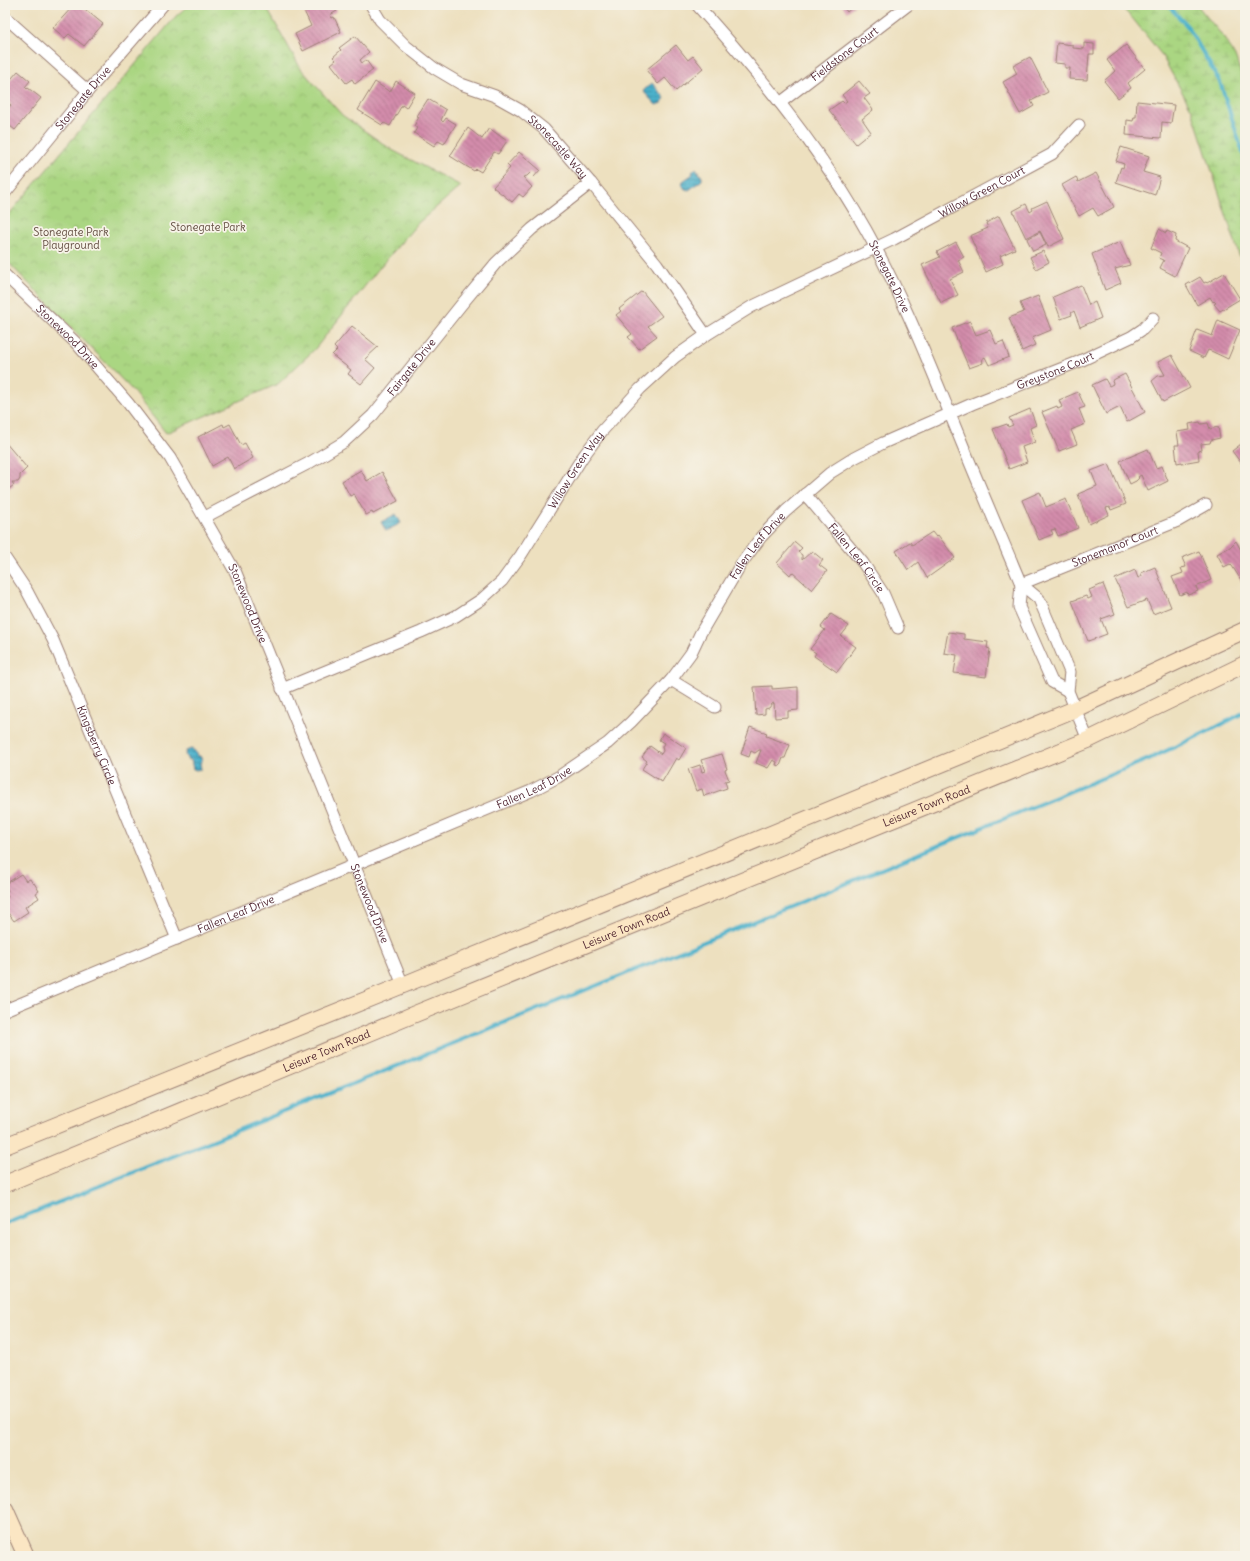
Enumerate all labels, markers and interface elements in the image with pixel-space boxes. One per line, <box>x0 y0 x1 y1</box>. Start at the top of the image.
street label: Fieldstone Court <box>808 23 881 84</box>
street label: Stonegate Drive <box>52 63 114 133</box>
street label: Stonecastle Way <box>525 112 591 181</box>
street label: Willow Green Court <box>936 163 1027 221</box>
park label: Stonegate Park <box>170 220 246 234</box>
park label: Stonegate Park Playground <box>33 225 109 252</box>
street label: Stonegate Drive <box>866 238 913 315</box>
street label: Stonewood Drive <box>33 302 102 372</box>
street label: Fairgate Drive <box>384 336 439 399</box>
street label: Greystone Court <box>1014 348 1096 393</box>
street label: Willow Green Way <box>545 429 606 511</box>
street label: Fallen Leaf Drive <box>727 509 788 582</box>
street label: Fallen Leaf Circle <box>825 520 888 595</box>
street label: Stonemanor Court <box>1070 523 1160 570</box>
street label: Stonewood Drive <box>225 561 271 645</box>
street label: Kingsberry Circle <box>74 703 119 787</box>
street label: Fallen Leaf Drive <box>494 763 574 812</box>
street label: Leisure Town Road <box>881 782 973 830</box>
street label: Stonewood Drive <box>348 862 392 945</box>
street label: Fallen Leaf Drive <box>195 892 277 936</box>
street label: Leisure Town Road <box>581 904 672 952</box>
street label: Leisure Town Road <box>281 1026 373 1075</box>

